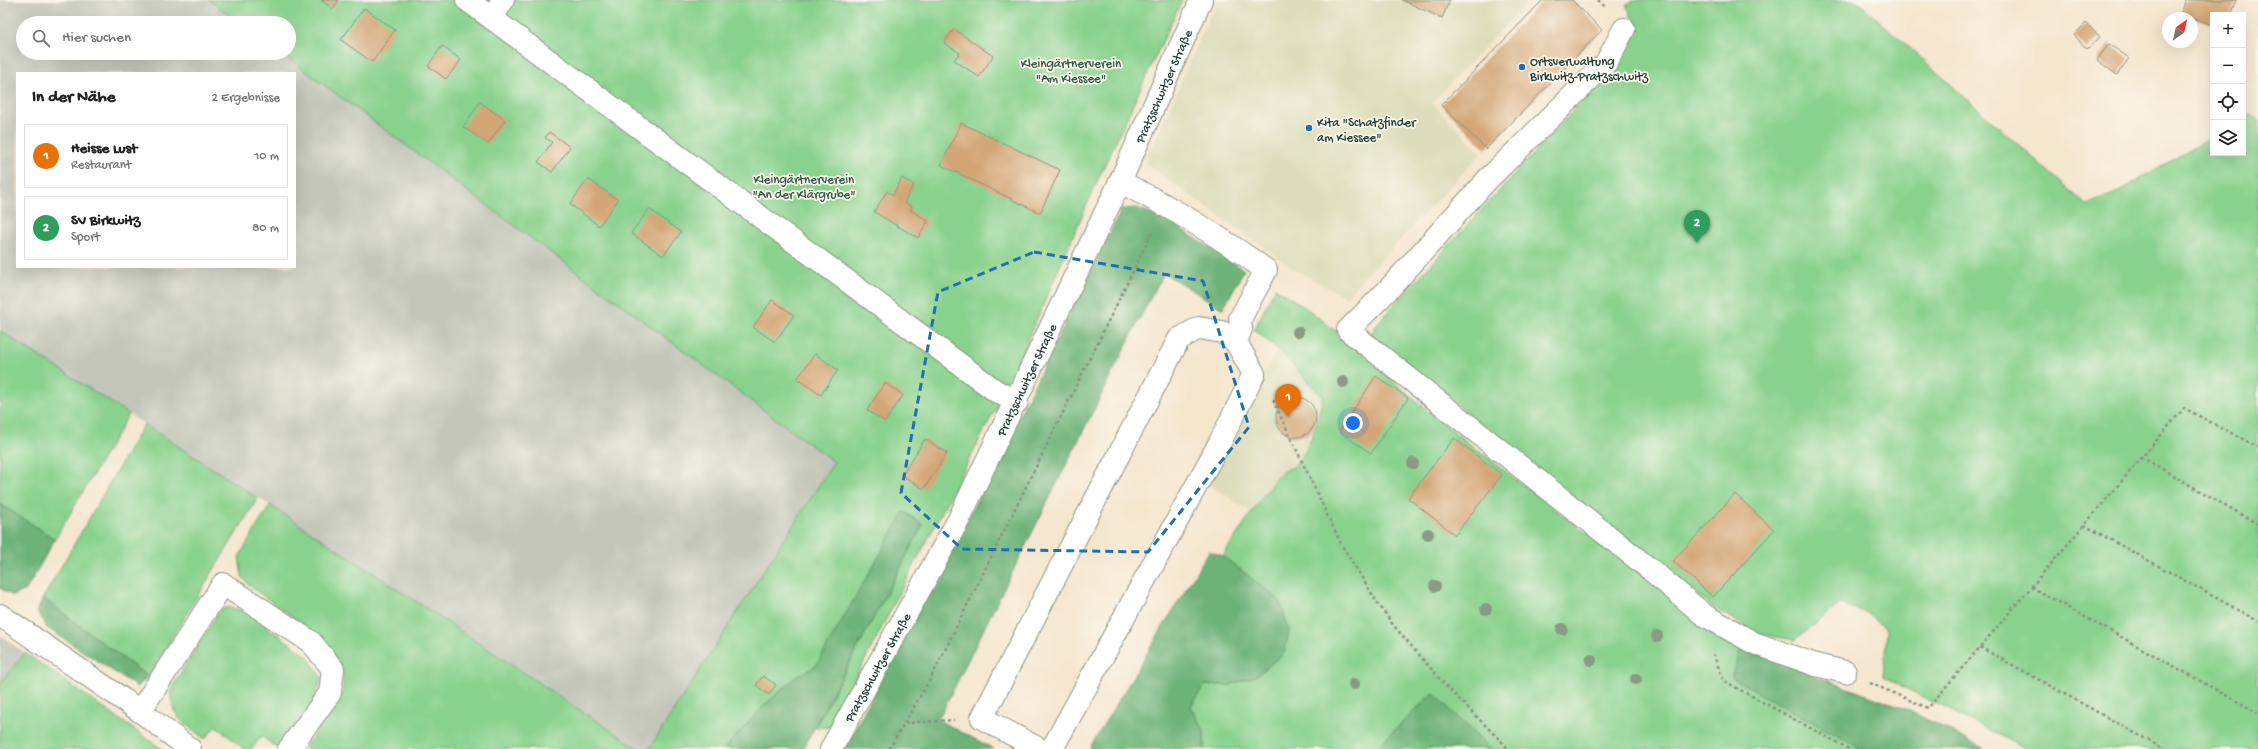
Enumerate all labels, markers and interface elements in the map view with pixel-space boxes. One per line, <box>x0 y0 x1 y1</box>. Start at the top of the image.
north arrow <box>2162 12 2198 48</box>
map controls <box>2210 12 2246 156</box>
button: + <box>2210 12 2246 48</box>
search box <box>16 16 296 60</box>
icon: search <box>30 27 52 49</box>
street label: Pratzschwitzer Straße <box>1133 28 1197 147</box>
text: Hier suchen <box>62 29 131 47</box>
button: − <box>2210 48 2246 84</box>
place label: Ortsverwaltung Birkwitz-Pratzschwitz <box>1529 55 1649 85</box>
park label: Kleingärtnerverein "Am Kiessee" <box>1021 57 1122 87</box>
marker: Ortsverwaltung Birkwitz-Pratzschwitz <box>1517 62 1527 72</box>
button: locate <box>2210 84 2246 120</box>
text: In der Nähe <box>32 88 115 108</box>
text: 2 Ergebnisse <box>212 91 280 106</box>
place label: Kita "Schatzfinder am Kiessee" <box>1317 116 1417 146</box>
button: layers <box>2210 120 2246 156</box>
marker: Kita "Schatzfinder am Kiessee" <box>1304 123 1314 133</box>
text: Heisse Lust <box>71 140 137 158</box>
text: 1 <box>43 149 49 164</box>
text: 10 m <box>254 149 279 164</box>
text: Restaurant <box>71 158 131 173</box>
park label: Kleingärtnerverein "An der Klärgrube" <box>752 173 856 203</box>
pin: 2 <box>1684 210 1710 243</box>
text: SV Birkwitz <box>71 212 140 230</box>
text: 2 <box>43 221 49 236</box>
text: 80 m <box>252 221 279 236</box>
text: Sport <box>71 230 100 245</box>
street label: Pratzschwitzer Straße <box>994 322 1061 440</box>
pin: 1 <box>1275 384 1301 417</box>
your location <box>1343 413 1363 433</box>
street label: Pratzschwitzer Straße <box>842 611 915 726</box>

